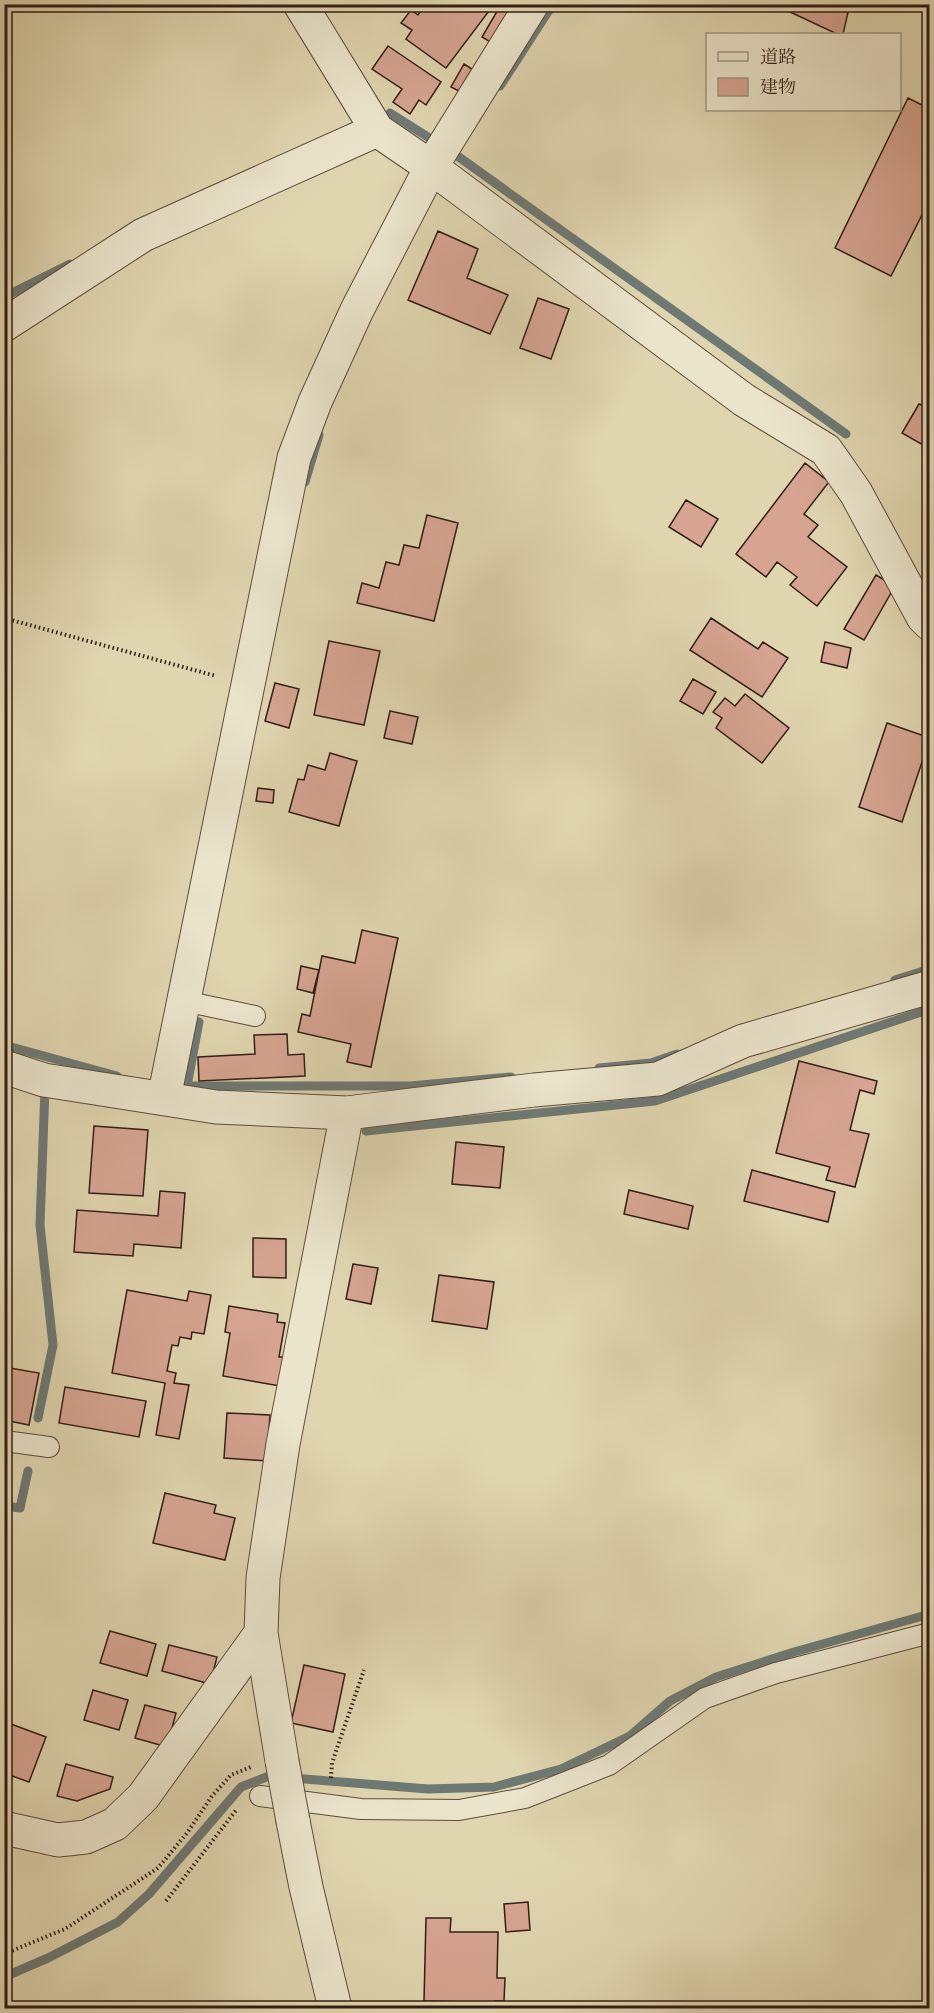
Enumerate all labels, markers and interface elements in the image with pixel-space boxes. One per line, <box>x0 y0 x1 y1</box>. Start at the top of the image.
legend <box>706 33 901 111</box>
text: 道路 <box>760 45 796 68</box>
text: 建物 <box>760 75 796 98</box>

